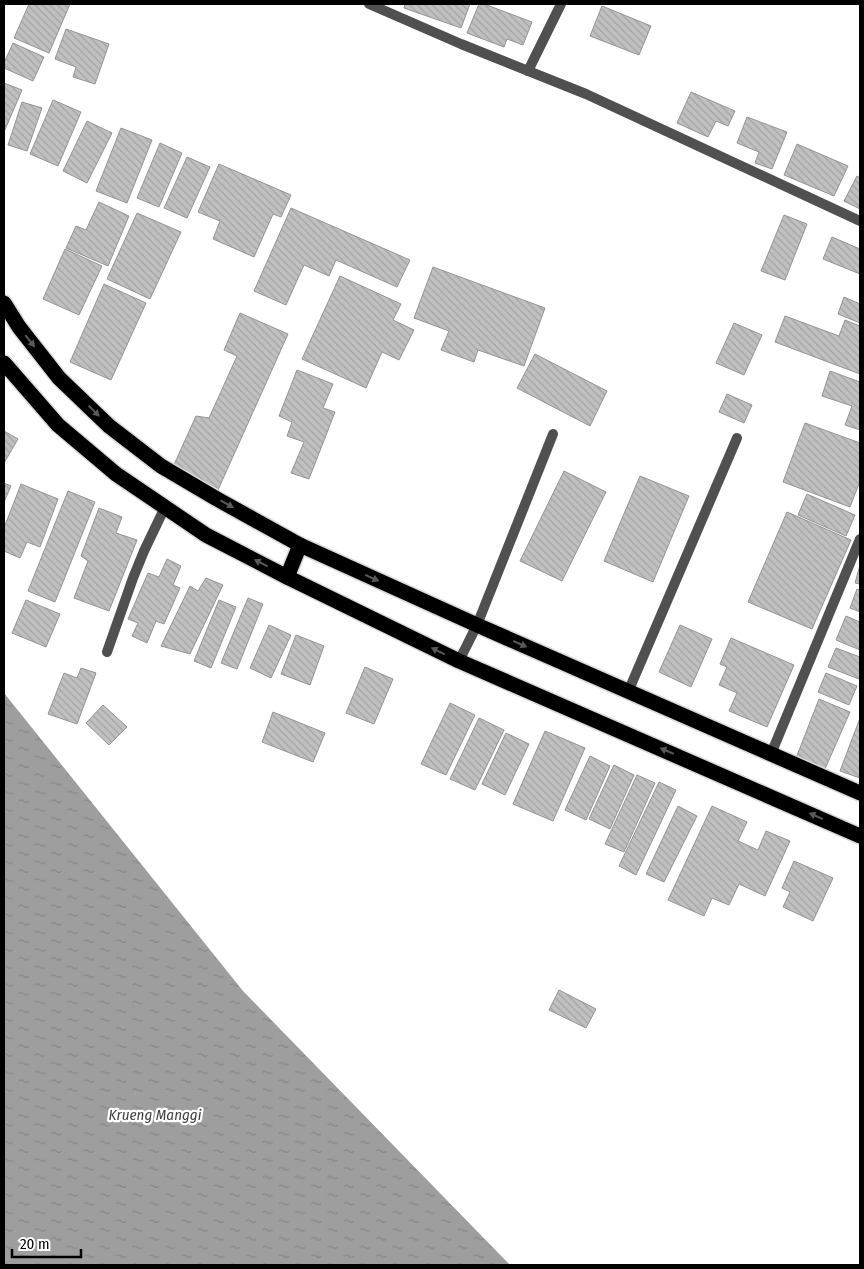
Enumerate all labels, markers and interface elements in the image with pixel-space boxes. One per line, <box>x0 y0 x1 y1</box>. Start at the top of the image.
one-way arrow <box>25 334 36 347</box>
one-way arrow <box>88 405 100 417</box>
one-way arrow <box>219 500 234 508</box>
one-way arrow <box>253 559 268 567</box>
one-way arrow <box>364 573 379 582</box>
one-way arrow <box>513 641 527 649</box>
one-way arrow <box>431 646 445 654</box>
one-way arrow <box>660 746 674 754</box>
one-way arrow <box>809 812 823 820</box>
water label: Krueng Manggi <box>109 1106 202 1124</box>
scale bar <box>12 1226 81 1258</box>
text: 20 m <box>20 1235 50 1253</box>

